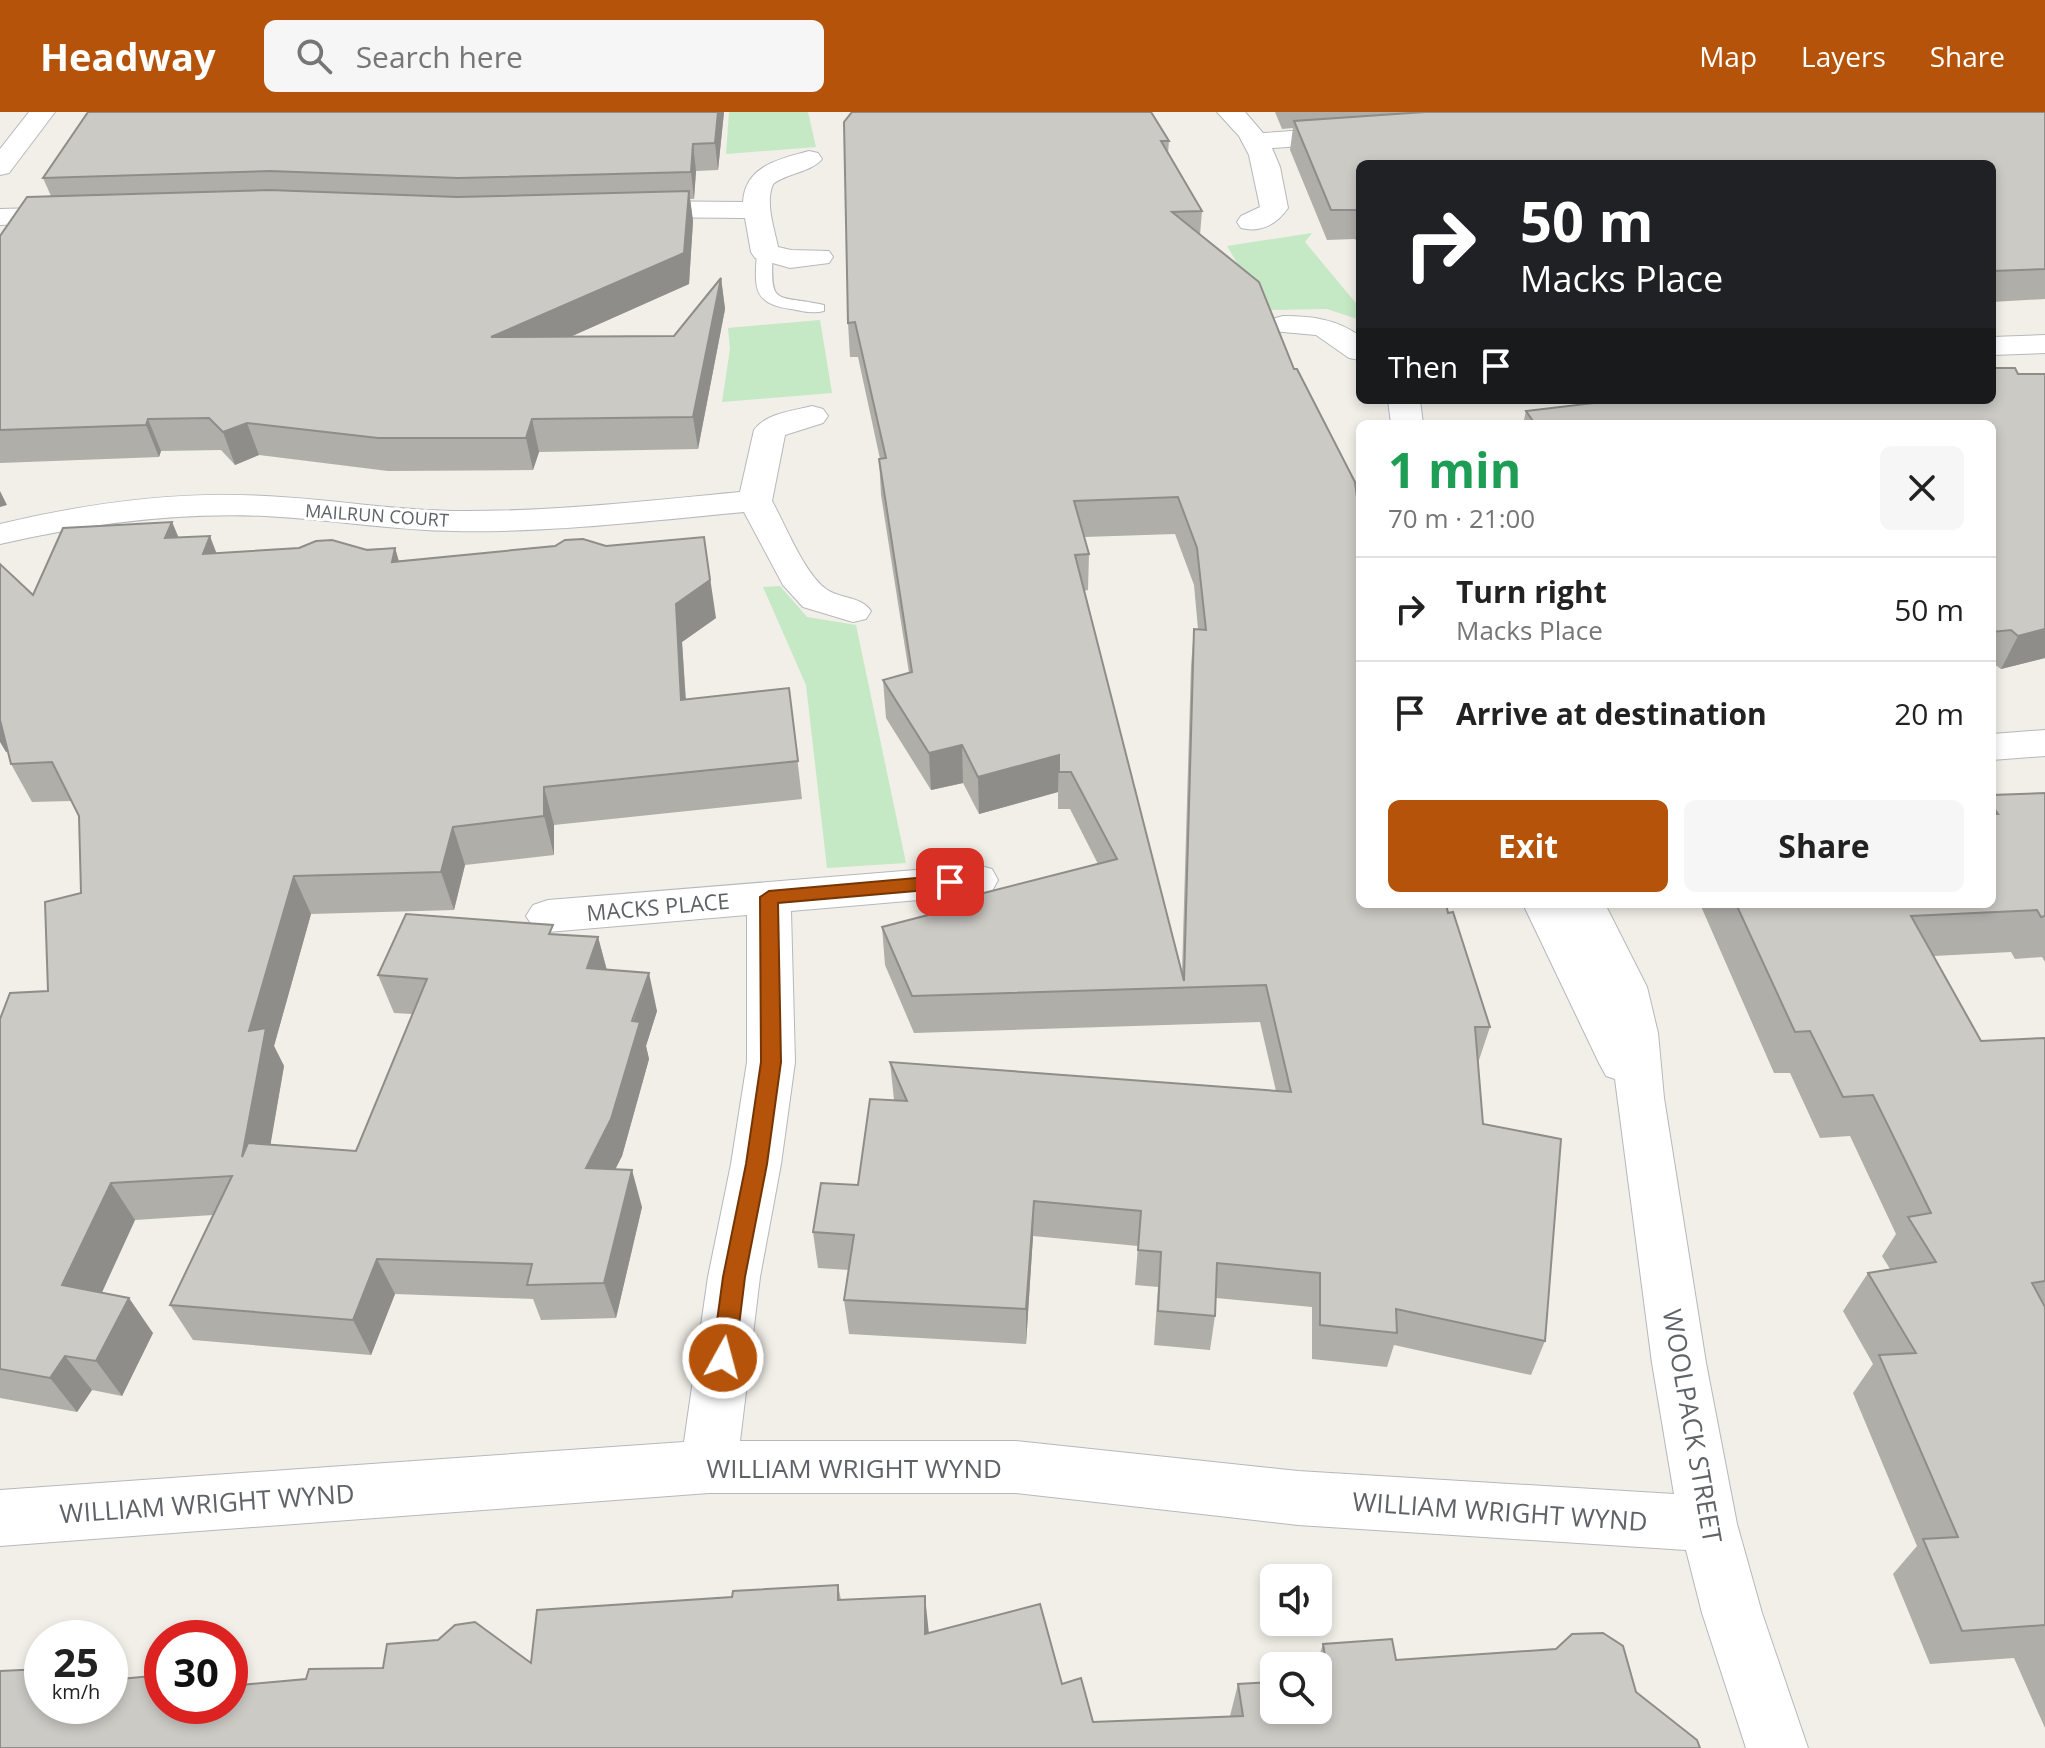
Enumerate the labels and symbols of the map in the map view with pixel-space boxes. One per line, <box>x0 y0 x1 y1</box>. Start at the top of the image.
street label: MAILRUN COURT <box>304 498 450 532</box>
pin <box>916 848 984 916</box>
street label: MACKS PLACE <box>585 885 731 927</box>
street label: WOOLPACK STREET <box>1655 1306 1731 1546</box>
position arrow <box>681 1316 765 1400</box>
street label: WILLIAM WRIGHT WYND <box>706 1450 1002 1486</box>
street label: WILLIAM WRIGHT WYND <box>58 1475 356 1531</box>
street label: WILLIAM WRIGHT WYND <box>1351 1483 1649 1539</box>
speed limit sign: 30 <box>144 1620 248 1724</box>

